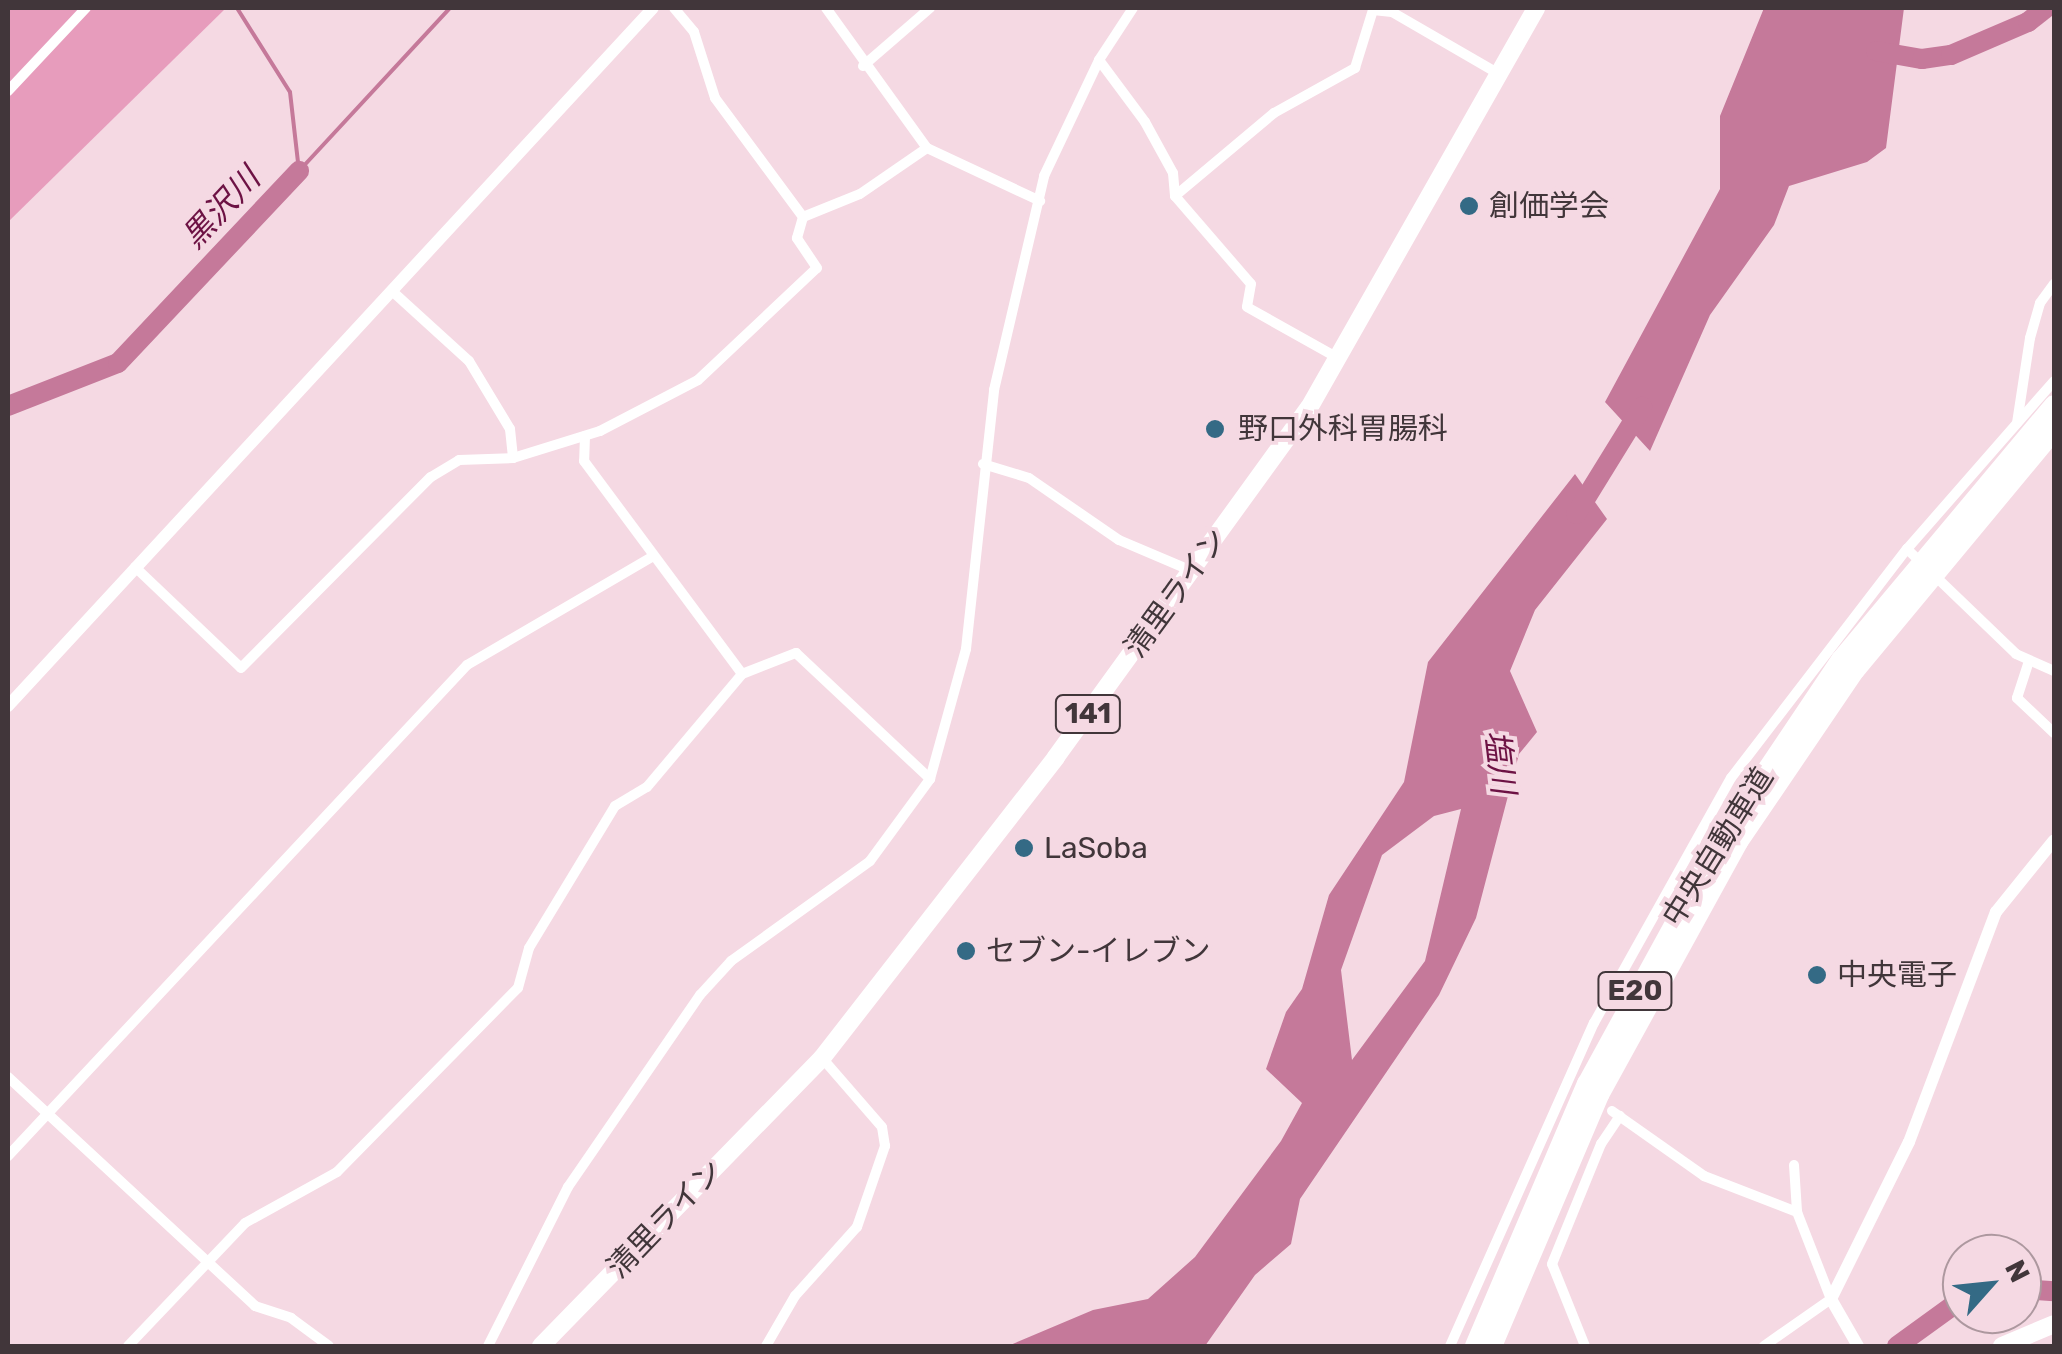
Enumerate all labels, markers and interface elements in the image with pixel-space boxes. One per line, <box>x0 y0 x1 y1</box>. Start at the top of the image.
water label: 黒沢川 <box>174 160 268 256</box>
place label: 創価学会 <box>1489 188 1609 224</box>
marker: 創価学会 <box>1458 195 1480 217</box>
place label: 野口外科胃腸科 <box>1238 411 1448 447</box>
marker: 野口外科胃腸科 <box>1202 416 1228 442</box>
street label: 清里ライン <box>1117 522 1235 664</box>
road number: 141 <box>1053 691 1123 737</box>
water label: 塩川 <box>1477 728 1523 796</box>
street label: 中央自動車道 <box>1655 761 1781 933</box>
place label: LaSoba <box>1044 830 1148 866</box>
marker: LaSoba <box>1013 837 1035 859</box>
place label: セブン-イレブン <box>986 933 1211 969</box>
marker: セブン-イレブン <box>955 940 977 962</box>
place label: 中央電子 <box>1837 957 1957 993</box>
marker: 中央電子 <box>1806 964 1828 986</box>
road number: E20 <box>1595 968 1675 1014</box>
street label: 清里ライン <box>600 1153 730 1285</box>
north arrow <box>1942 1234 2042 1334</box>
text: N <box>1998 1255 2037 1288</box>

